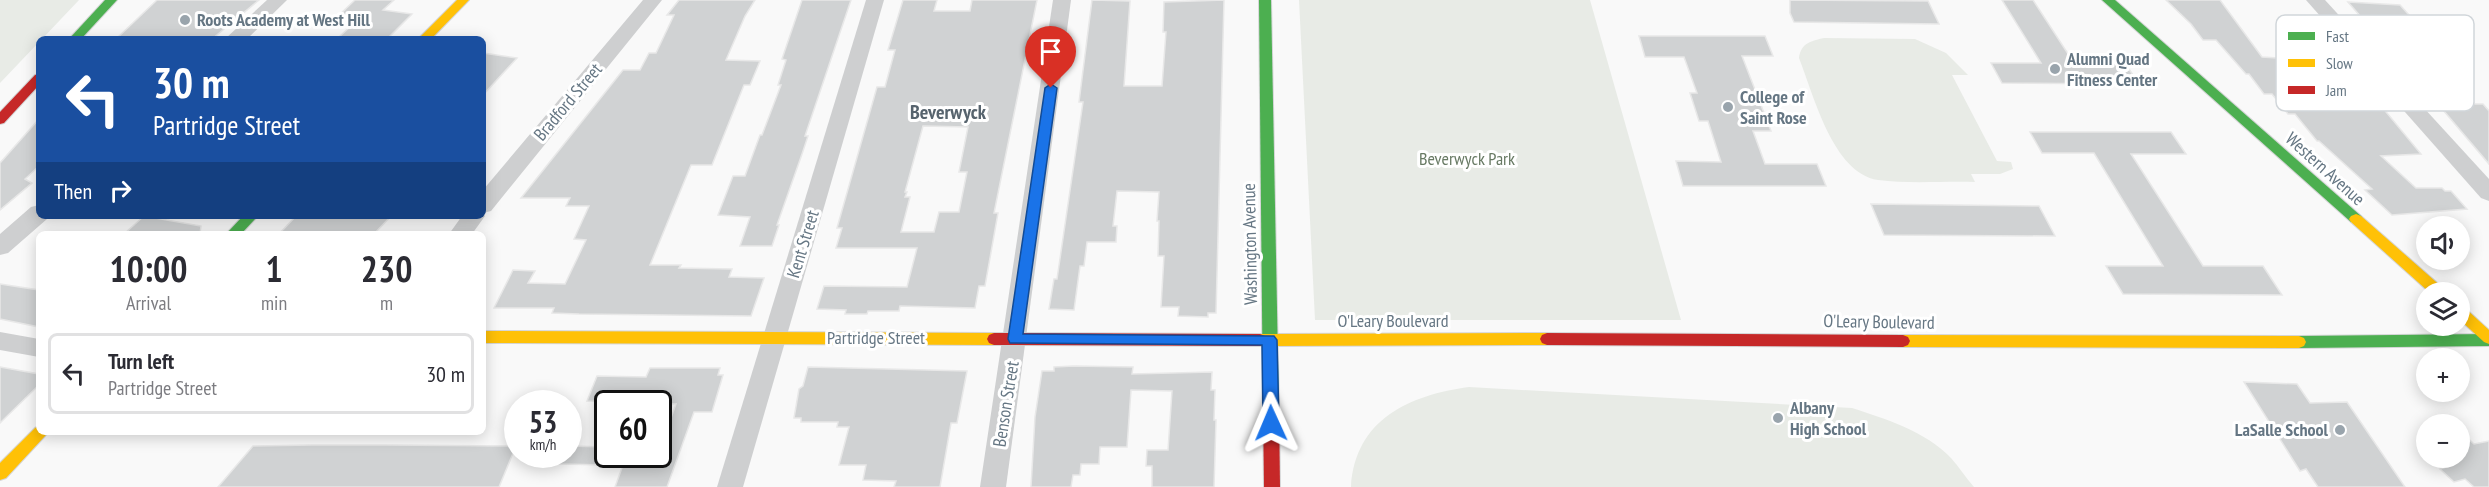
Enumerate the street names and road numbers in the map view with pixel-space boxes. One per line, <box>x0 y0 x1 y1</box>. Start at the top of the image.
street label: Bradford Street <box>528 58 607 145</box>
street label: Western Avenue <box>2281 127 2370 210</box>
street label: Washington Avenue <box>1237 183 1262 305</box>
street label: Kent Street <box>781 207 824 280</box>
street label: O'Leary Boulevard <box>1337 309 1449 332</box>
street label: O'Leary Boulevard <box>1823 309 1935 334</box>
street label: Partridge Street <box>827 326 925 349</box>
street label: Benson Street <box>987 359 1024 449</box>

